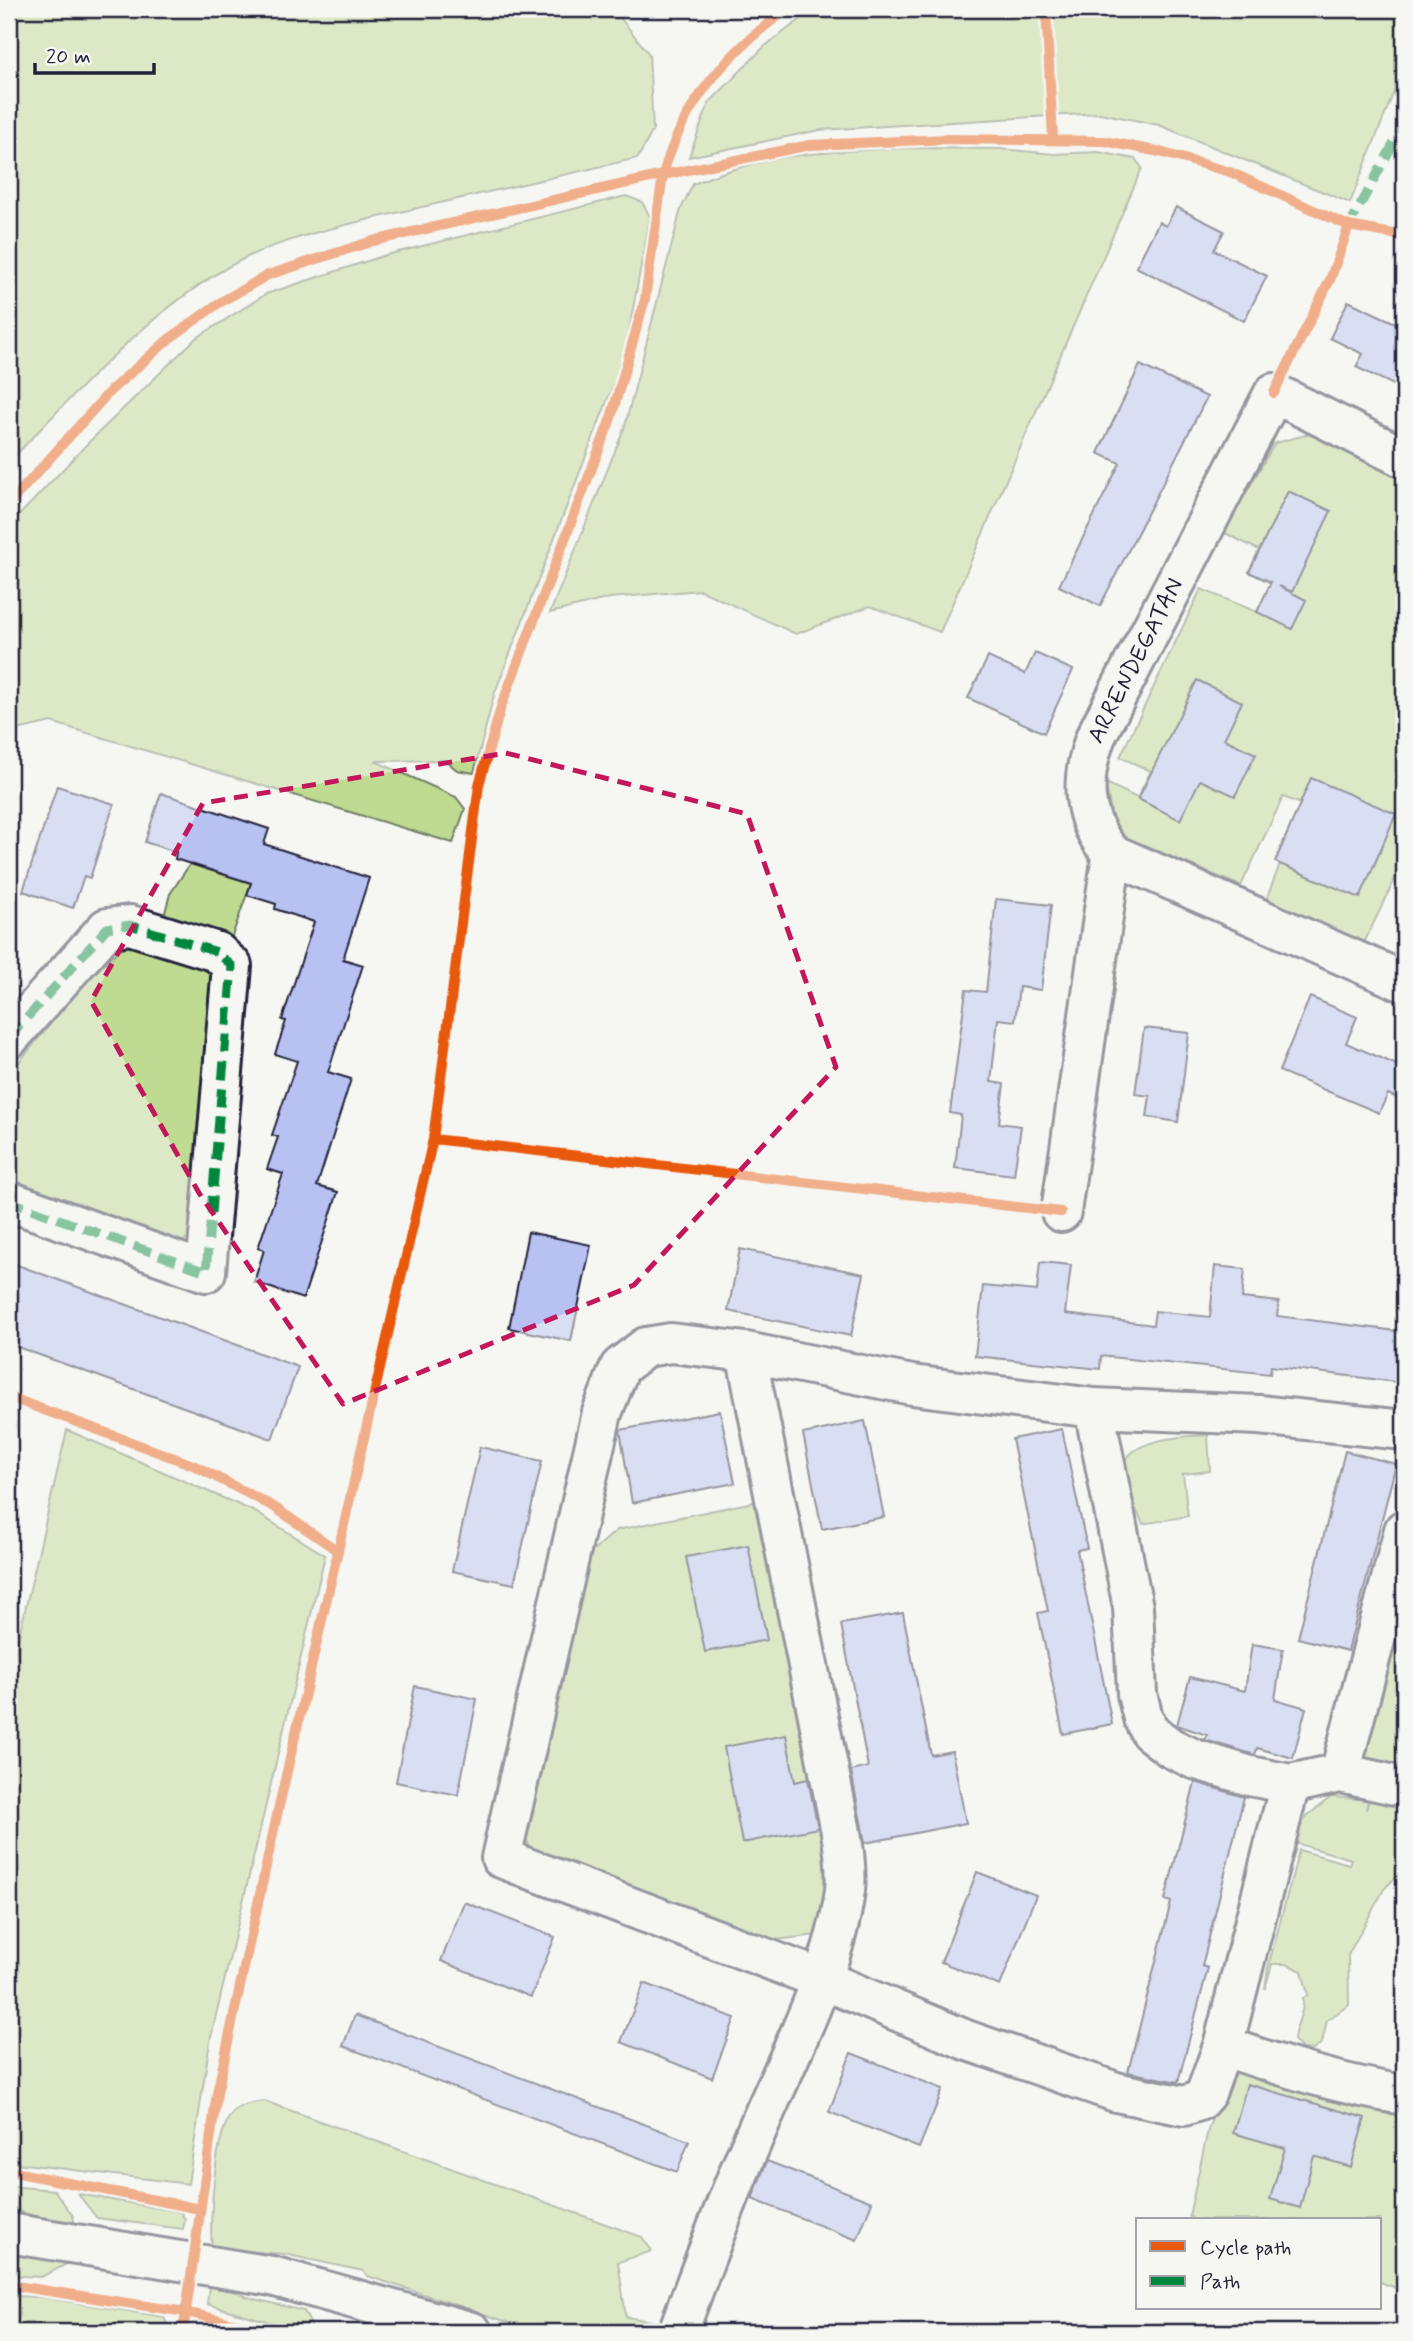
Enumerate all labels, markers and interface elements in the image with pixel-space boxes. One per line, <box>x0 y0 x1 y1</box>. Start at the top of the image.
scale bar <box>35 32 154 76</box>
text: 20 m <box>46 43 91 71</box>
street label: ARRENDEGATAN <box>1081 573 1191 749</box>
legend <box>1136 2218 1382 2310</box>
text: Cycle path <box>1200 2234 1291 2262</box>
text: Path <box>1200 2268 1240 2296</box>

